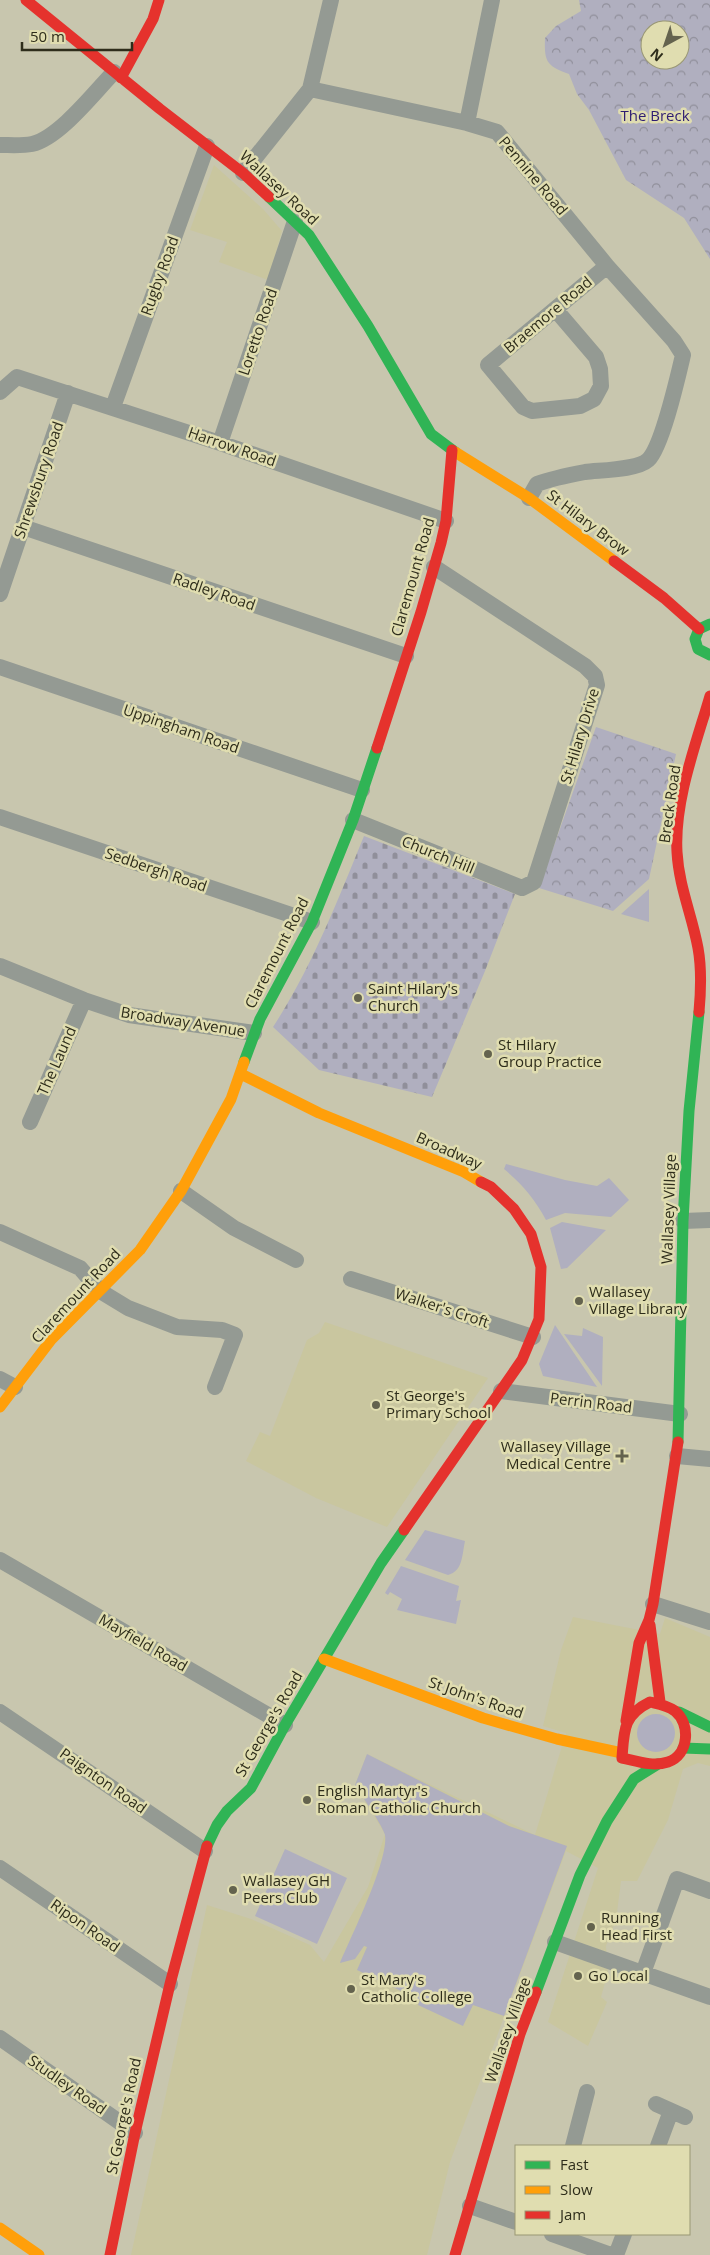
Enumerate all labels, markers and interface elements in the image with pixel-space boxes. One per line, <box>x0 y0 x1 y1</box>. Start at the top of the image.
scale bar <box>22 20 132 52</box>
north arrow <box>640 20 690 70</box>
text: 50 m <box>30 26 65 46</box>
text: N <box>646 44 667 66</box>
park label: The Breck <box>620 105 690 125</box>
street label: Pennine Road <box>495 132 573 219</box>
street label: Wallasey Road <box>236 146 323 229</box>
street label: Rugby Road <box>135 233 183 318</box>
street label: Braemore Road <box>499 271 596 357</box>
street label: Loretto Road <box>233 285 281 378</box>
street label: Shrewsbury Road <box>9 419 67 541</box>
street label: Harrow Road <box>186 422 279 470</box>
street label: St Hilary Brow <box>543 485 634 560</box>
street label: Claremount Road <box>386 515 439 638</box>
street label: Radley Road <box>170 568 258 615</box>
street label: St Hilary Drive <box>555 686 603 786</box>
street label: Uppingham Road <box>121 699 242 757</box>
street label: Breck Road <box>654 763 684 844</box>
street label: Church Hill <box>399 830 478 878</box>
street label: Sedbergh Road <box>103 842 210 896</box>
street label: Claremount Road <box>239 893 313 1012</box>
place label: Saint Hilary's Church <box>368 978 458 1015</box>
marker: Saint Hilary's Church <box>352 992 364 1004</box>
street label: Broadway Avenue <box>119 1001 247 1041</box>
street label: The Laund <box>32 1023 80 1098</box>
place label: St Hilary Group Practice <box>498 1034 602 1071</box>
marker: St Hilary Group Practice <box>482 1048 494 1060</box>
street label: Broadway <box>413 1127 486 1174</box>
street label: Wallasey Village <box>656 1154 680 1264</box>
street label: Claremount Road <box>26 1244 124 1347</box>
place label: Wallasey Village Library <box>589 1281 687 1318</box>
street label: Walker's Croft <box>393 1282 492 1332</box>
marker: Wallasey Village Library <box>573 1295 585 1307</box>
place label: St George's Primary School <box>386 1385 491 1422</box>
street label: Perrin Road <box>549 1387 633 1417</box>
marker: St George's Primary School <box>370 1399 382 1411</box>
place label: Wallasey Village Medical Centre <box>501 1436 611 1473</box>
marker: Wallasey Village Medical Centre <box>615 1449 629 1463</box>
street label: Mayfield Road <box>96 1609 191 1676</box>
street label: St George's Road <box>230 1667 306 1780</box>
street label: St John's Road <box>426 1671 526 1723</box>
street label: Paignton Road <box>56 1743 151 1818</box>
place label: English Martyr's Roman Catholic Church <box>317 1780 481 1817</box>
marker: English Martyr's Roman Catholic Church <box>301 1794 313 1806</box>
place label: Wallasey GH Peers Club <box>243 1870 330 1907</box>
marker: Wallasey GH Peers Club <box>227 1884 239 1896</box>
street label: Ripon Road <box>47 1894 124 1956</box>
place label: Running Head First <box>601 1907 672 1944</box>
marker: Running Head First <box>585 1921 597 1933</box>
place label: Go Local <box>588 1965 648 1985</box>
place label: St Mary's Catholic College <box>361 1969 472 2006</box>
marker: Go Local <box>572 1970 584 1982</box>
street label: Wallasey Village <box>480 1974 534 2085</box>
marker: St Mary's Catholic College <box>345 1983 357 1995</box>
street label: Studley Road <box>24 2050 111 2119</box>
street label: St George's Road <box>101 2056 145 2176</box>
legend <box>515 2145 690 2235</box>
text: Fast <box>560 2154 589 2174</box>
text: Slow <box>560 2179 593 2199</box>
text: Jam <box>558 2204 586 2224</box>

